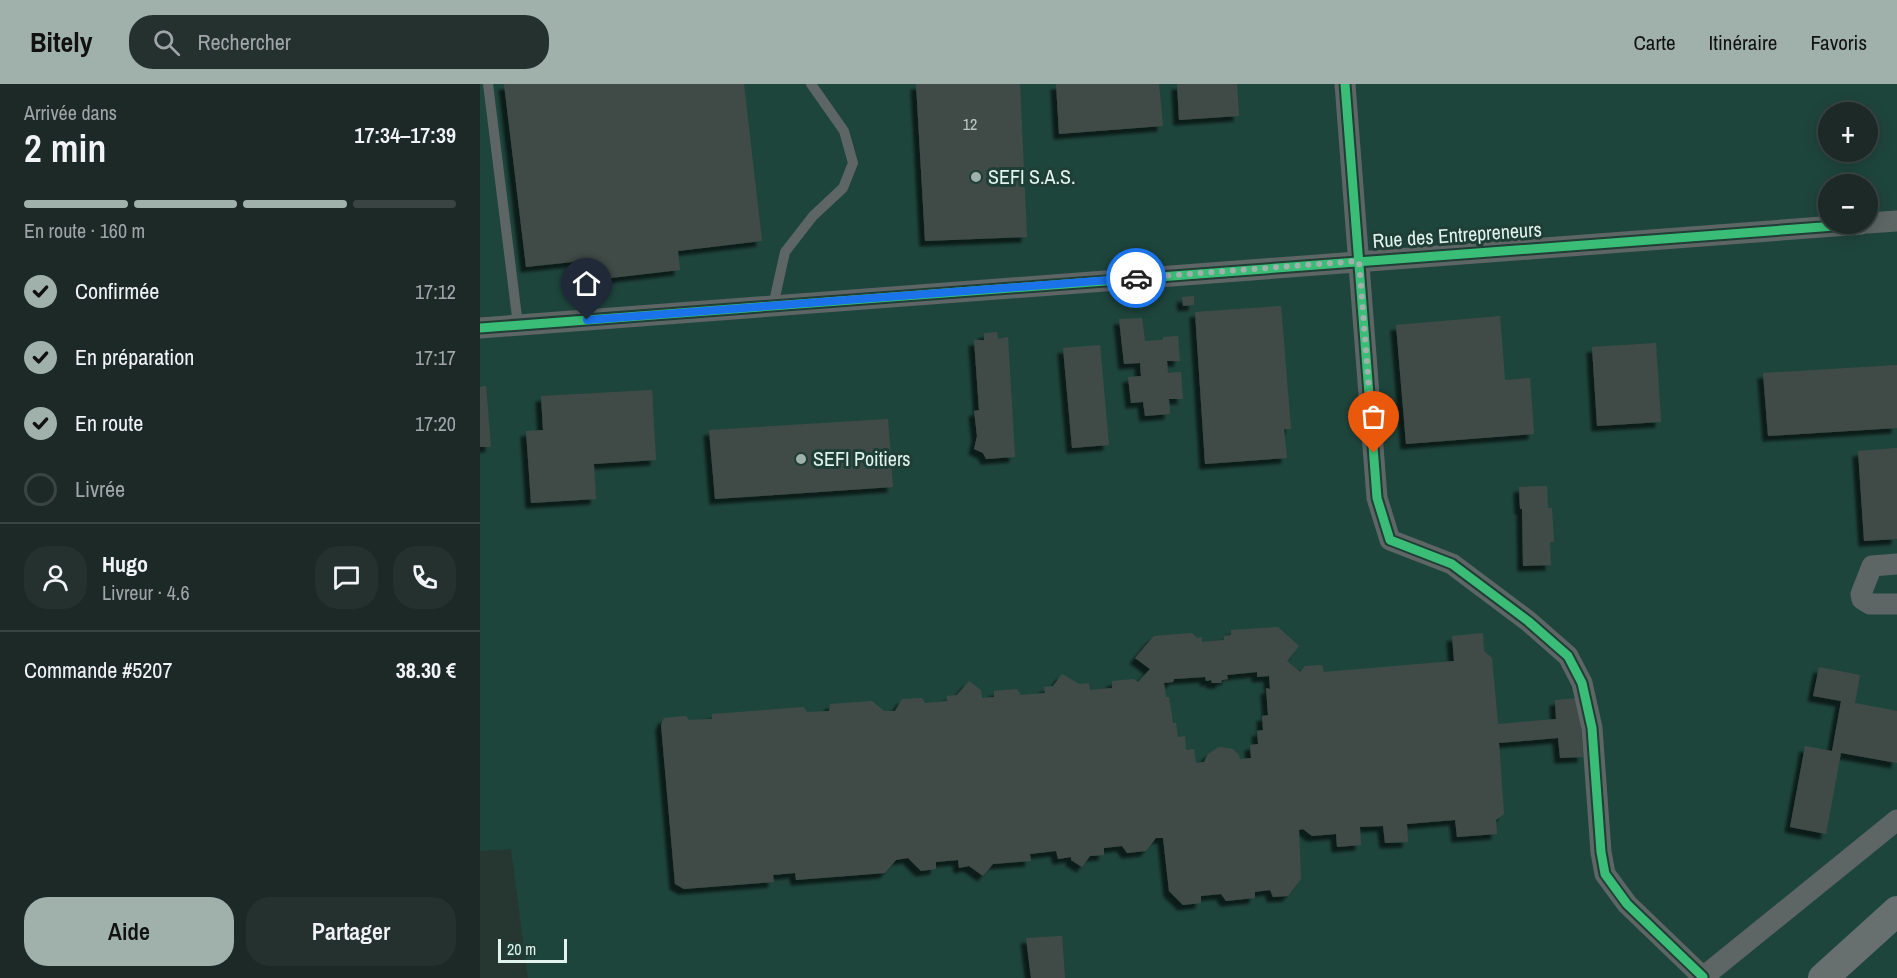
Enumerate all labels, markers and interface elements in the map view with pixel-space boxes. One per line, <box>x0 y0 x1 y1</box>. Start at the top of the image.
search box <box>129 15 549 69</box>
text: Bitely <box>30 23 93 61</box>
icon: search <box>150 26 183 59</box>
text: Rechercher <box>198 27 291 57</box>
text: Carte <box>1633 28 1676 57</box>
text: Itinéraire <box>1709 28 1777 57</box>
text: Favoris <box>1810 28 1867 57</box>
text: Arrivée dans <box>24 99 117 126</box>
map controls <box>1818 102 1878 234</box>
button: + <box>1818 102 1878 162</box>
house number: 12 <box>963 113 977 135</box>
text: 17:34–17:39 <box>354 120 456 150</box>
text: 2 min <box>24 122 106 174</box>
place label: SEFI S.A.S. <box>988 163 1076 190</box>
marker: SEFI S.A.S. <box>969 170 983 184</box>
button: − <box>1818 174 1878 234</box>
street label: Rue des Entrepreneurs <box>1371 215 1542 254</box>
text: En route · 160 m <box>24 217 145 244</box>
courier <box>1106 248 1166 308</box>
pin <box>561 258 612 320</box>
icon: car <box>1120 262 1153 295</box>
icon: home <box>570 267 603 300</box>
icon: check <box>24 275 57 308</box>
text: Confirmée <box>75 276 159 306</box>
text: 17:12 <box>415 278 456 305</box>
icon: check <box>24 341 57 374</box>
text: En préparation <box>75 342 194 372</box>
text: 17:17 <box>415 344 456 371</box>
pin <box>1348 391 1399 453</box>
icon: bag <box>1357 400 1390 433</box>
icon: check <box>24 407 57 440</box>
text: En route <box>75 408 143 438</box>
text: 17:20 <box>415 410 456 437</box>
place label: SEFI Poitiers <box>813 445 911 472</box>
marker: SEFI Poitiers <box>794 452 808 466</box>
text: Livrée <box>75 474 125 504</box>
button: person <box>24 546 87 609</box>
button: chat <box>315 546 378 609</box>
button: phone <box>393 546 456 609</box>
text: Hugo <box>102 549 148 579</box>
text: Livreur · 4.6 <box>102 579 190 606</box>
text: Commande #5207 <box>24 655 172 685</box>
text: 38.30 € <box>396 655 456 685</box>
button: Aide <box>24 897 234 966</box>
button: Partager <box>246 897 456 966</box>
scale bar <box>498 936 567 964</box>
text: 20 m <box>507 938 536 960</box>

